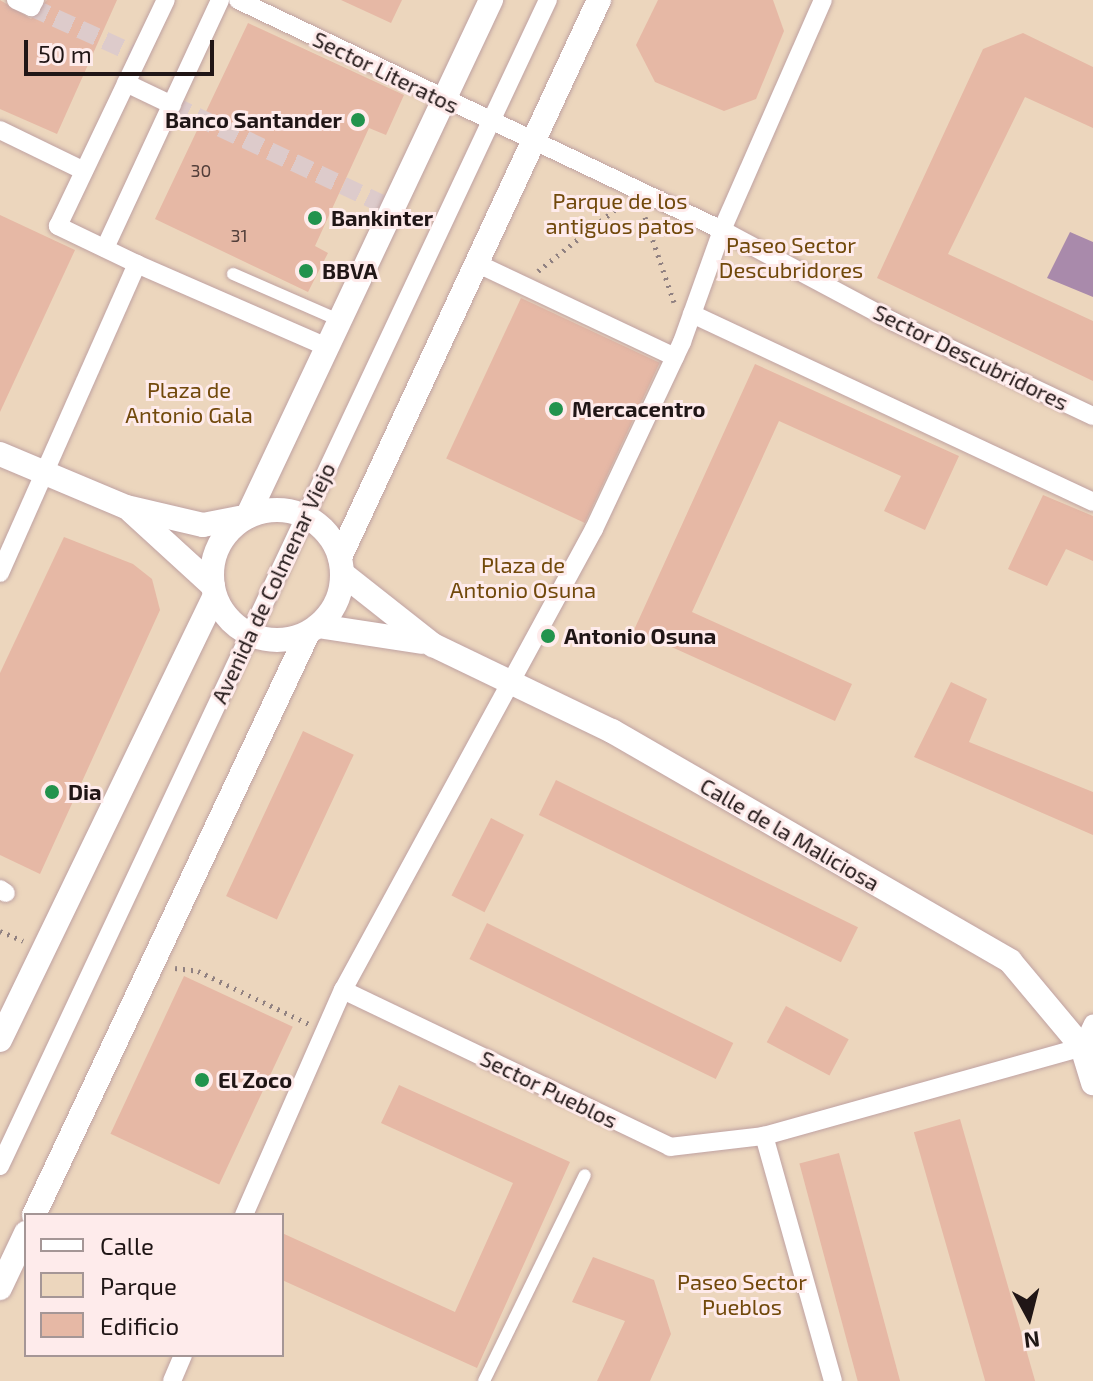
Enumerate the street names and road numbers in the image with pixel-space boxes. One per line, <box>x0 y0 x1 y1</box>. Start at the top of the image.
street label: Sector Literatos <box>309 25 463 119</box>
street label: Sector Descubridores <box>869 298 1073 416</box>
street label: Avenida de Colmenar Viejo <box>205 458 341 708</box>
street label: Calle de la Maliciosa <box>696 772 884 896</box>
street label: Sector Pueblos <box>476 1044 622 1134</box>

